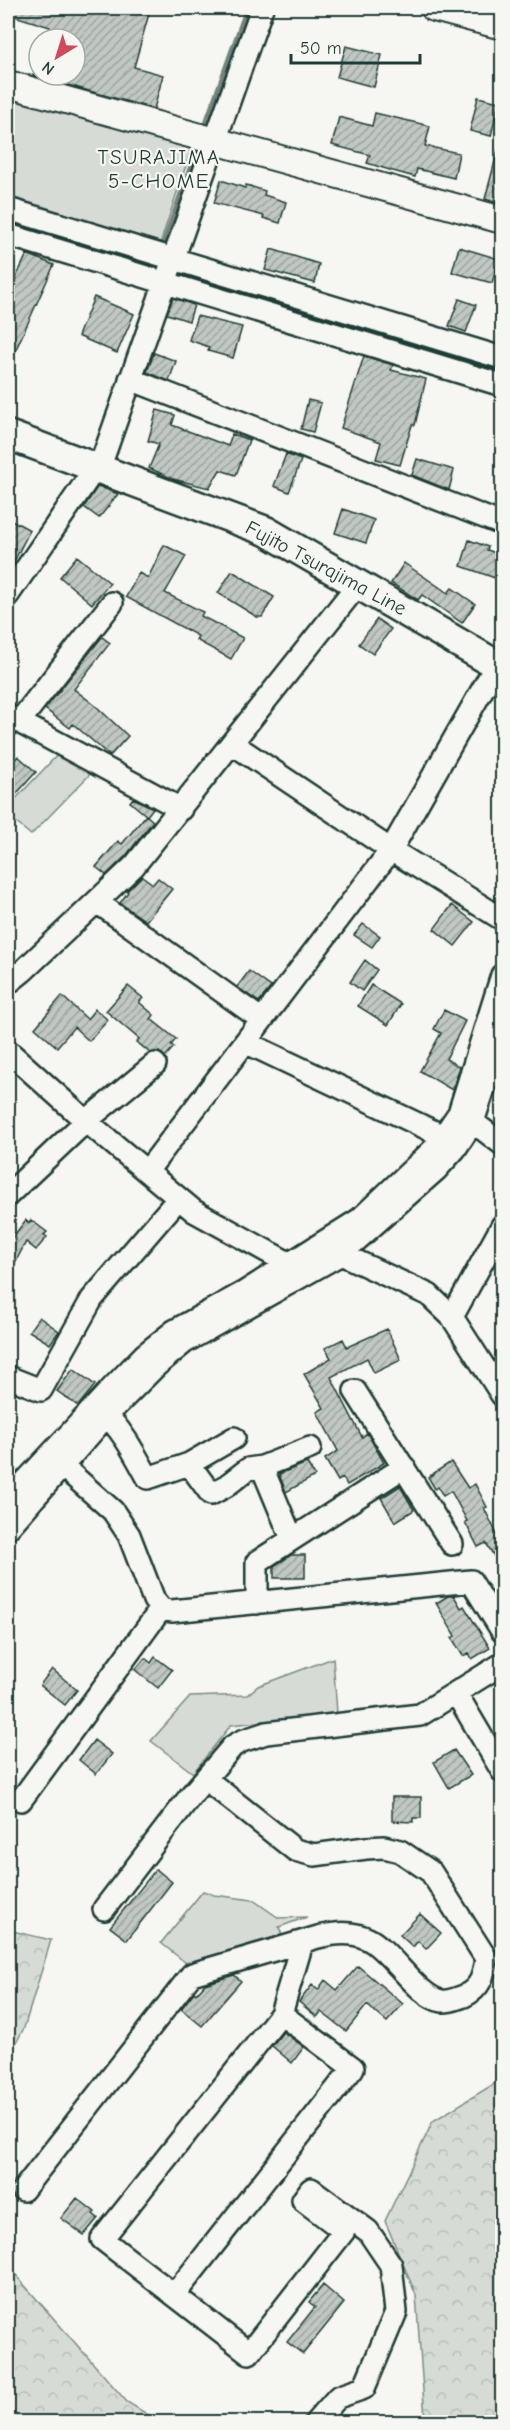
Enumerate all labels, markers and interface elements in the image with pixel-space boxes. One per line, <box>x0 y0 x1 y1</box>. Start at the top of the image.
north arrow <box>27 27 87 87</box>
scale bar <box>291 27 420 65</box>
text: 50 m <box>300 38 342 59</box>
text: N <box>39 58 58 78</box>
district label: TSURAJIMA 5-CHOME <box>98 145 220 193</box>
street label: Fujito Tsurajima Line <box>242 516 410 620</box>

